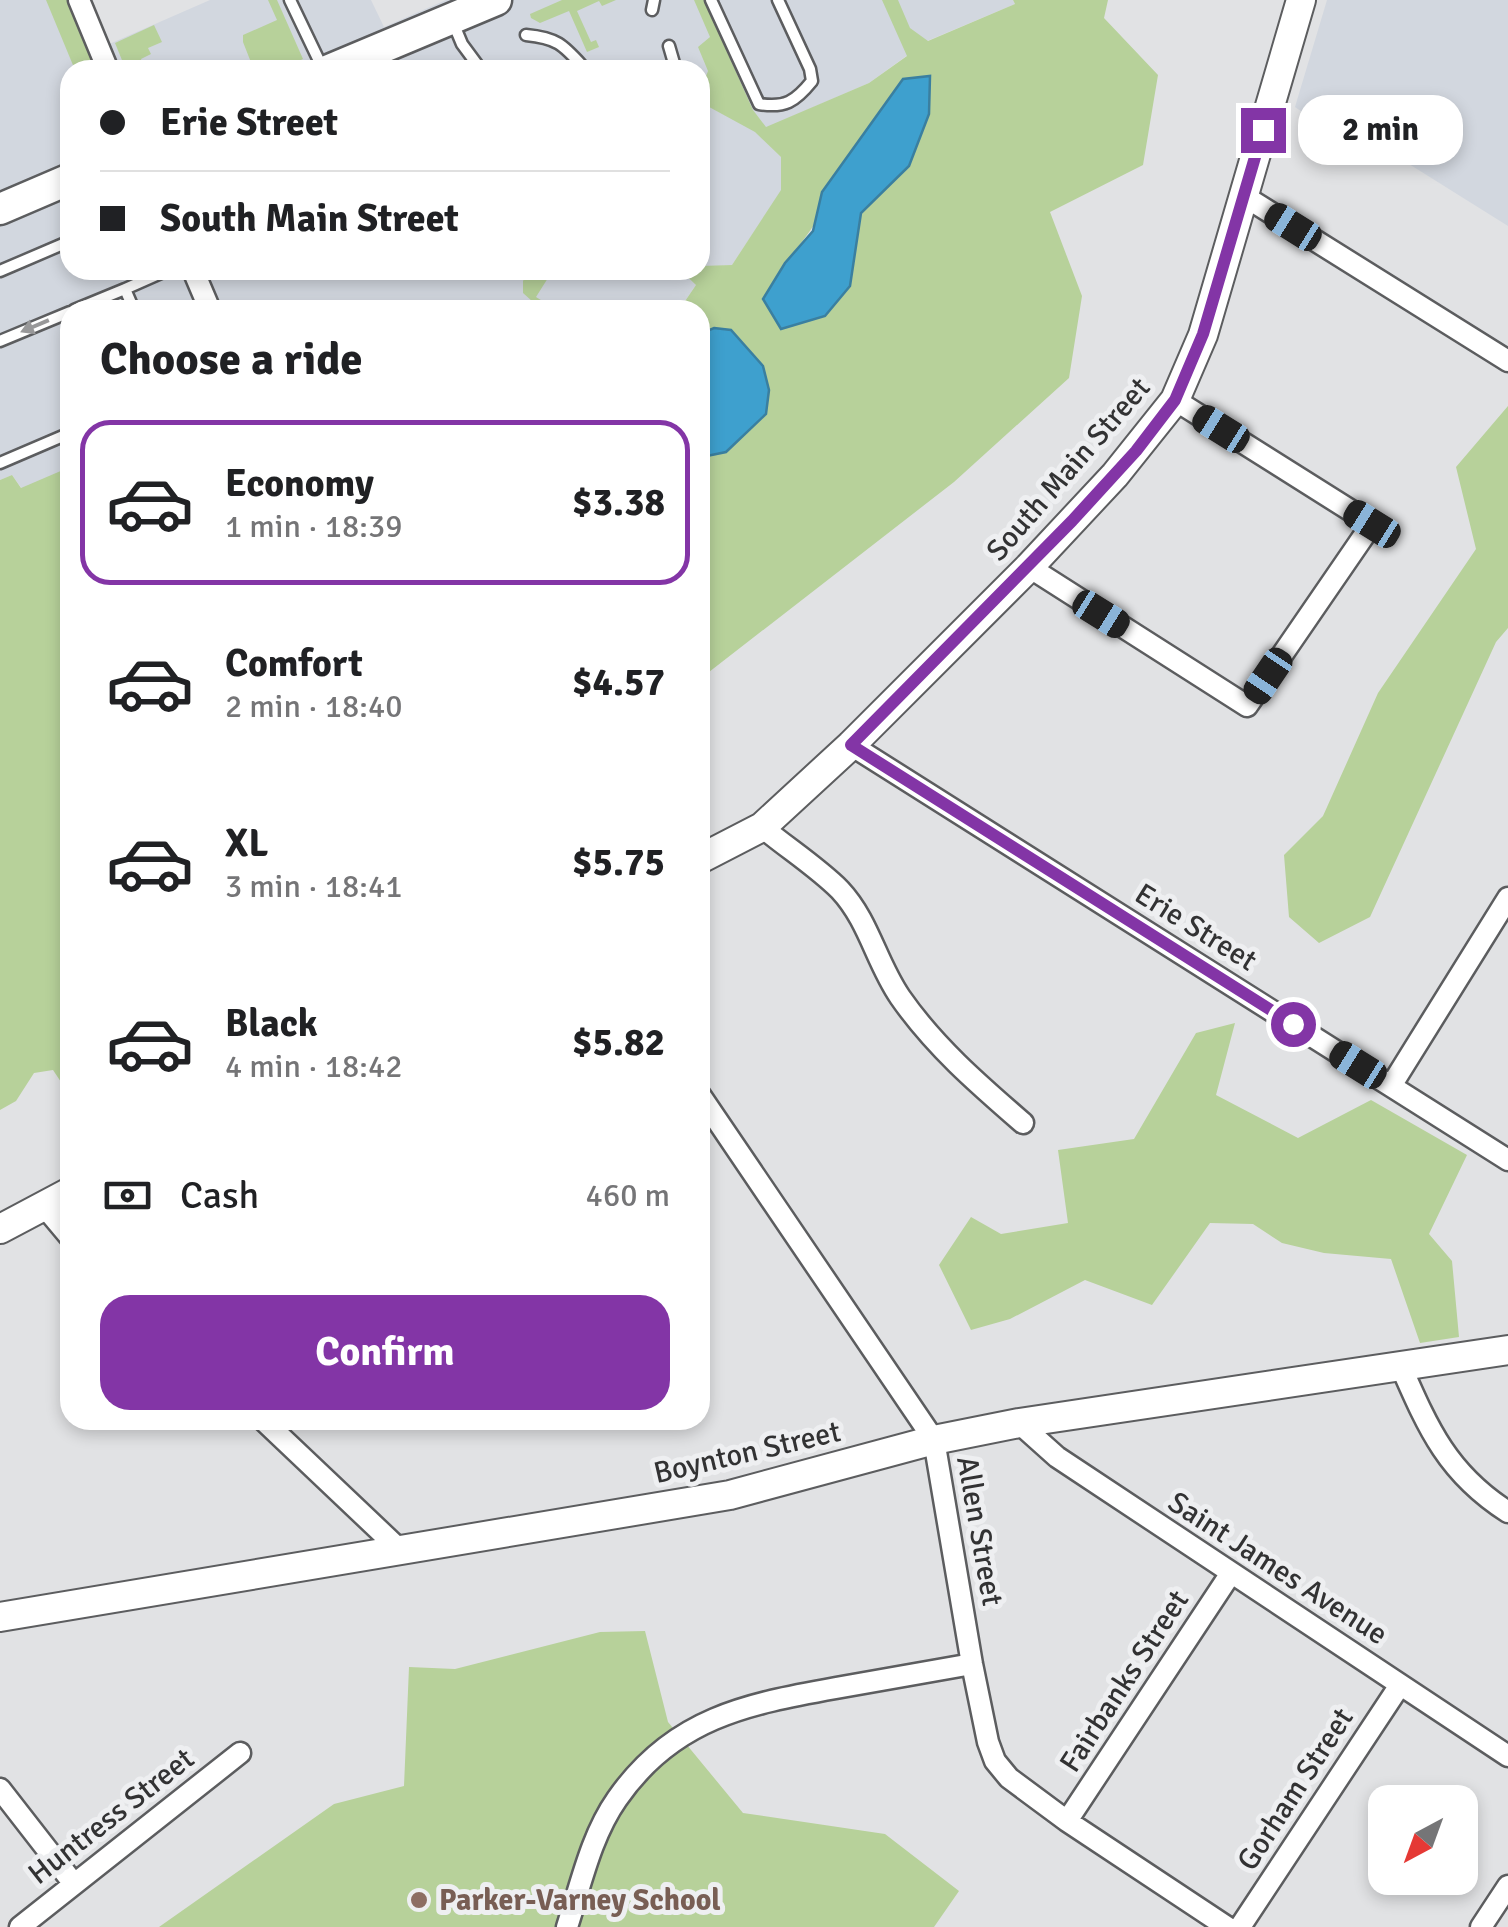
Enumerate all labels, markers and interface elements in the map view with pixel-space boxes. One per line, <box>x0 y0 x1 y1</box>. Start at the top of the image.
callout: 2 min <box>1298 95 1463 165</box>
text: Erie Street <box>160 99 338 146</box>
route end <box>1241 108 1286 153</box>
text: 2 min <box>1342 110 1419 149</box>
text: South Main Street <box>160 195 459 242</box>
car <box>1260 198 1326 256</box>
one-way arrow <box>20 318 50 334</box>
text: Choose a ride <box>100 332 363 387</box>
street label: South Main Street <box>979 370 1158 569</box>
car <box>1188 400 1254 458</box>
icon: car <box>105 458 195 548</box>
text: Economy <box>225 460 374 507</box>
text: $3.38 <box>572 479 665 526</box>
car <box>1339 495 1405 553</box>
text: 1 min · 18:39 <box>225 507 403 546</box>
car <box>1068 585 1134 643</box>
icon: car <box>105 638 195 728</box>
text: Comfort <box>225 640 363 687</box>
car <box>1239 643 1297 709</box>
text: $4.57 <box>572 659 665 706</box>
text: 2 min · 18:40 <box>225 687 403 726</box>
icon: car <box>105 818 195 908</box>
text: XL <box>225 820 268 867</box>
text: $5.75 <box>572 839 665 886</box>
text: 3 min · 18:41 <box>225 867 403 906</box>
street label: Erie Street <box>1128 876 1263 979</box>
icon: car <box>105 998 195 1088</box>
text: Black <box>225 1000 318 1047</box>
route start <box>1271 1002 1316 1047</box>
text: $5.82 <box>572 1019 665 1066</box>
car <box>1325 1036 1391 1094</box>
text: 4 min · 18:42 <box>225 1047 403 1086</box>
icon: cash <box>100 1168 155 1223</box>
text: Cash <box>180 1172 259 1219</box>
text: 460 m <box>586 1176 670 1215</box>
button: Confirm <box>100 1295 670 1410</box>
street label: Boynton Street <box>650 1413 844 1492</box>
street label: Allen Street <box>948 1453 1011 1609</box>
street label: Saint James Avenue <box>1161 1484 1394 1653</box>
street label: Fairbanks Street <box>1052 1583 1197 1779</box>
street label: Gorham Street <box>1229 1701 1362 1877</box>
street label: Huntress Street <box>21 1740 202 1893</box>
north arrow <box>1368 1785 1478 1895</box>
map controls <box>1368 1785 1478 1895</box>
place label: Parker-Varney School <box>439 1882 721 1919</box>
marker: Parker-Varney School <box>408 1889 430 1911</box>

